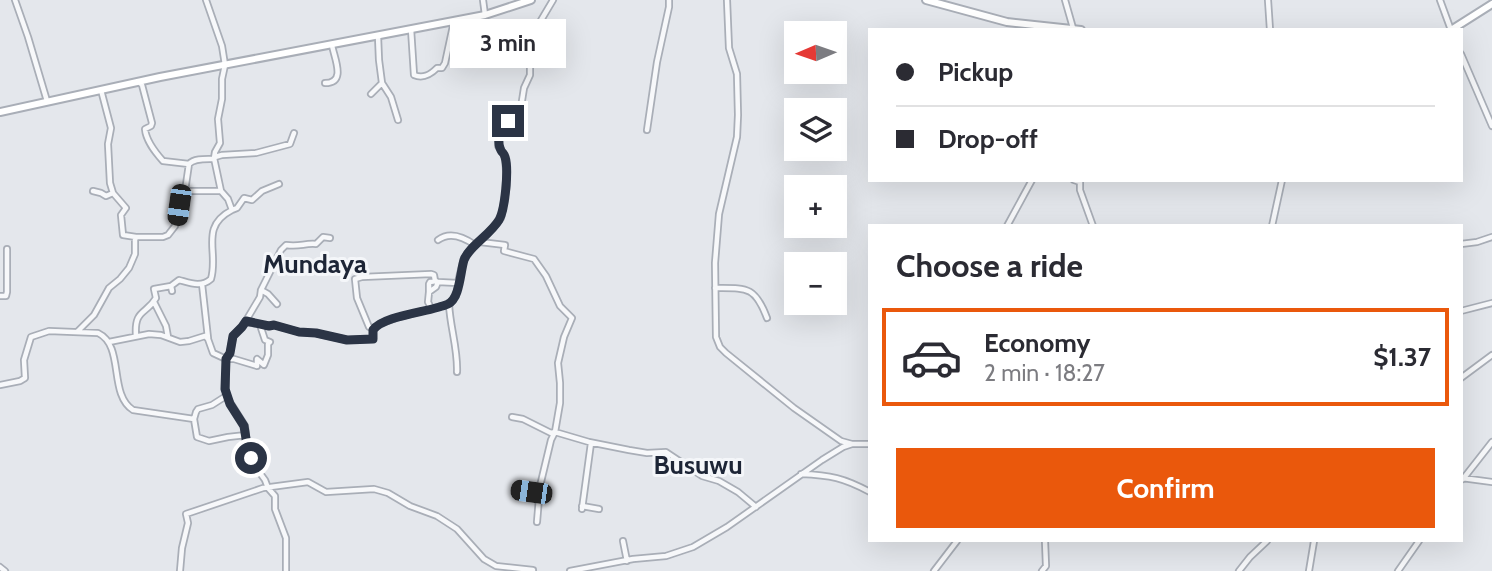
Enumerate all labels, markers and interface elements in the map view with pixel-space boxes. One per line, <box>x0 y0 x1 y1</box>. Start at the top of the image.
callout: 3 min <box>450 19 566 68</box>
north arrow <box>784 21 847 84</box>
map controls <box>784 21 847 315</box>
text: 3 min <box>480 29 536 57</box>
text: Pickup <box>938 56 1013 88</box>
button: layers <box>784 98 847 161</box>
route end <box>492 105 524 137</box>
text: Drop-off <box>938 123 1038 155</box>
button: + <box>784 175 847 238</box>
car <box>166 183 193 227</box>
text: Choose a ride <box>896 246 1083 285</box>
district label: Mundaya <box>263 248 367 280</box>
button: − <box>784 252 847 315</box>
icon: car <box>900 326 963 389</box>
text: Economy <box>984 327 1090 359</box>
text: $1.37 <box>1373 341 1431 373</box>
text: 2 min · 18:27 <box>984 359 1105 387</box>
route start <box>235 442 267 474</box>
button: Confirm <box>896 448 1435 528</box>
district label: Busuwu <box>653 449 743 481</box>
car <box>509 479 554 505</box>

